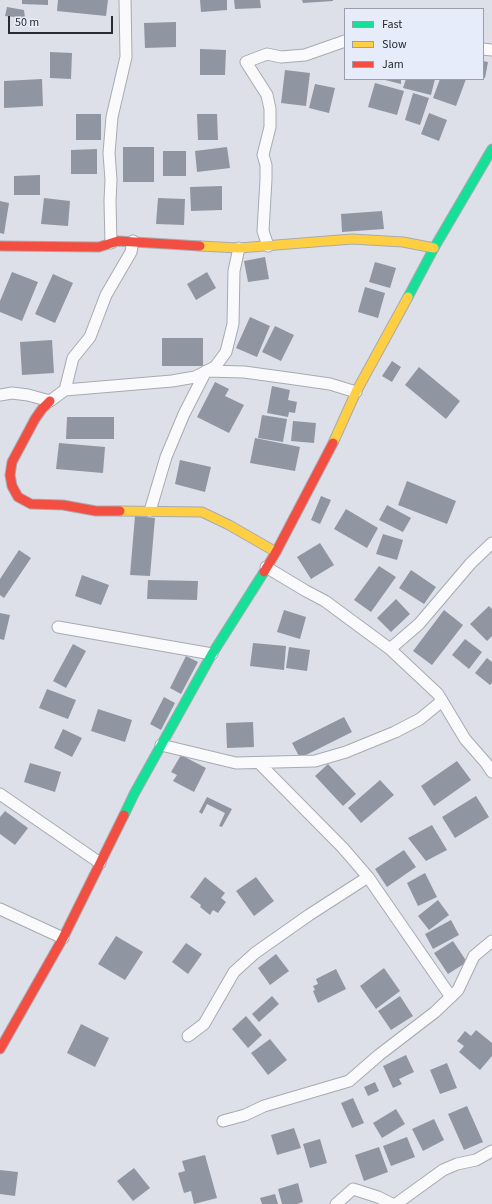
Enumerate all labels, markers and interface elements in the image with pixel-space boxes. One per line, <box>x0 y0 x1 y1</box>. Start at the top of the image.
scale bar <box>10 8 115 34</box>
legend <box>344 8 484 80</box>
text: 50 m <box>15 14 39 31</box>
text: Fast <box>382 16 402 33</box>
text: Slow <box>382 36 407 53</box>
text: Jam <box>382 56 404 73</box>

